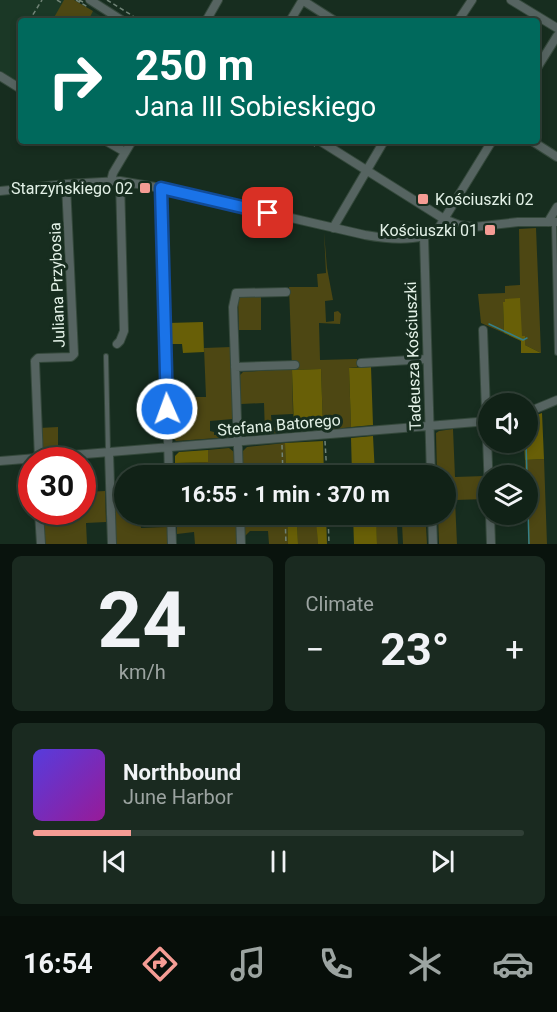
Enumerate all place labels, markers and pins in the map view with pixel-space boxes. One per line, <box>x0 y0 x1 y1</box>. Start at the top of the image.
place label: Starzyńskiego 02 <box>11 179 133 198</box>
marker: Starzyńskiego 02 <box>138 181 152 195</box>
pin <box>242 187 293 238</box>
place label: Kościuszki 02 <box>435 190 533 209</box>
marker: Kościuszki 02 <box>416 192 430 206</box>
place label: Kościuszki 01 <box>380 221 478 240</box>
marker: Kościuszki 01 <box>483 223 497 237</box>

